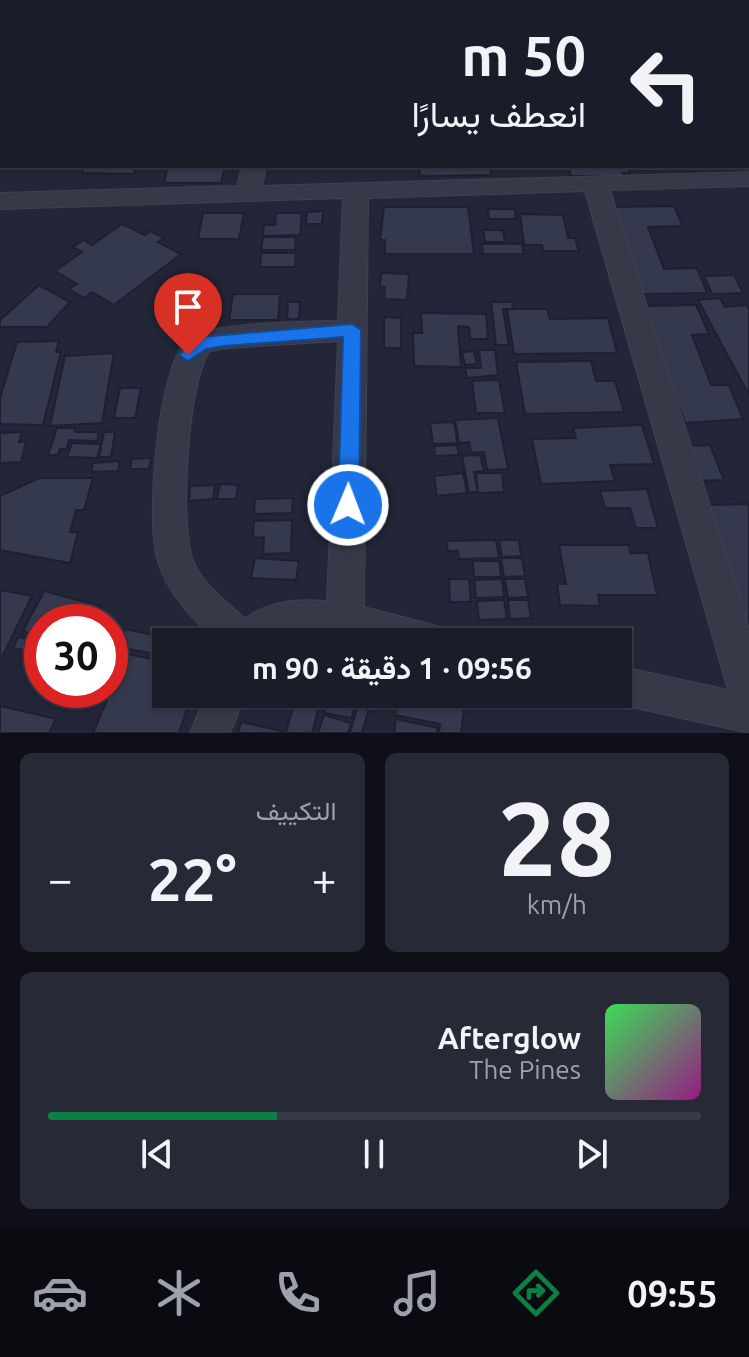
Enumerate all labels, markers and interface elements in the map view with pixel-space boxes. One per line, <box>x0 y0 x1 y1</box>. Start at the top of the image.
text: 50 m <box>461 24 586 87</box>
icon: left <box>614 32 718 136</box>
text: انعطف يسارًا <box>412 93 586 134</box>
pin <box>154 273 222 355</box>
icon: arrive <box>166 285 210 329</box>
position arrow <box>306 463 390 547</box>
speed limit sign: 30 <box>24 604 128 708</box>
text: 09:56 · 1 دقيقة · 90 m <box>252 651 532 685</box>
text: 28 <box>498 779 615 896</box>
text: التكييف <box>256 796 337 825</box>
text: 22° <box>148 845 237 912</box>
text: − <box>48 854 73 903</box>
text: + <box>312 854 337 903</box>
text: km/h <box>527 890 587 919</box>
text: Afterglow <box>438 1021 581 1055</box>
text: The Pines <box>469 1055 581 1084</box>
icon: previous <box>135 1132 179 1176</box>
icon: pause <box>352 1132 396 1176</box>
icon: next <box>570 1132 614 1176</box>
icon: car <box>32 1265 88 1321</box>
icon: climate <box>151 1265 207 1321</box>
icon: phone <box>270 1265 326 1321</box>
icon: music <box>389 1265 445 1321</box>
icon: directions <box>508 1265 564 1321</box>
text: 09:55 <box>627 1273 717 1314</box>

